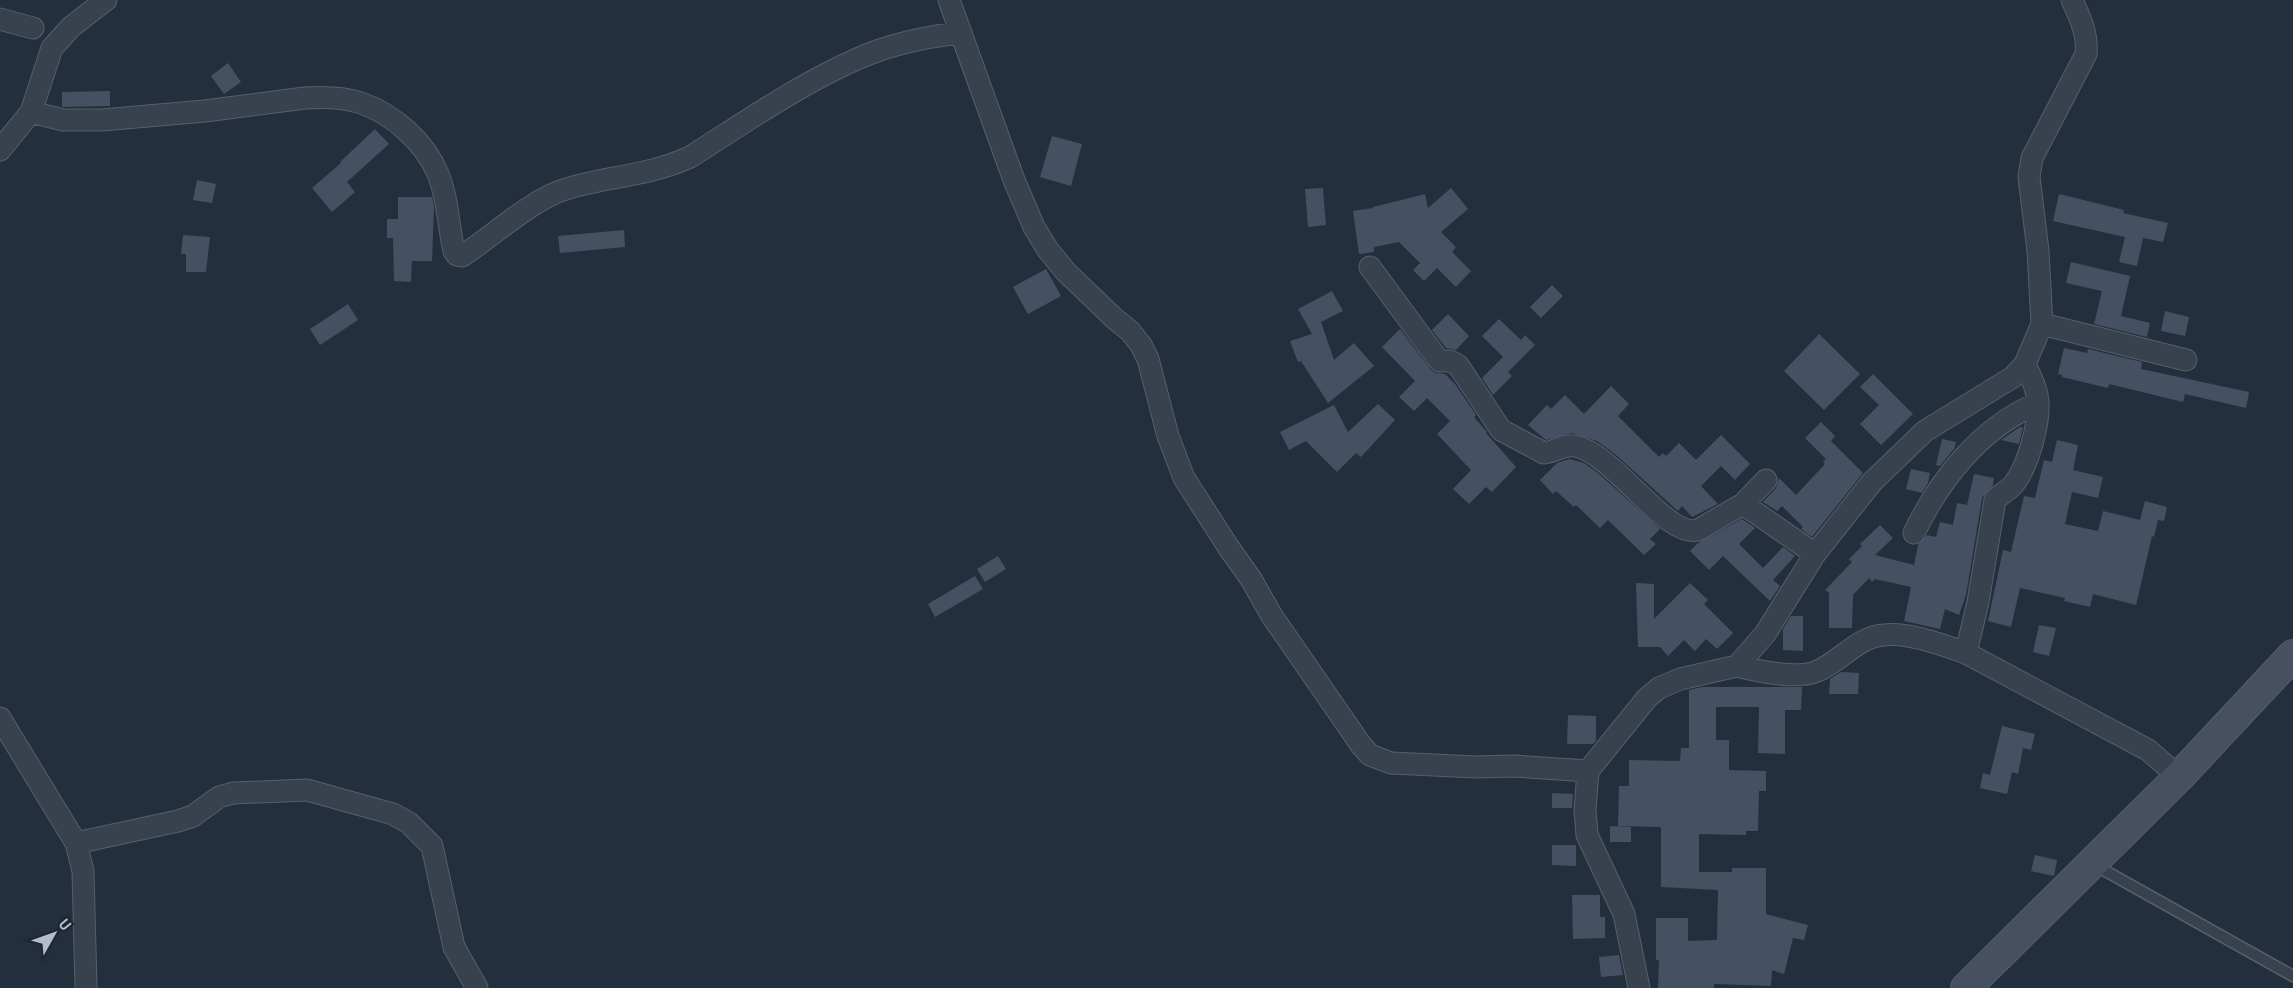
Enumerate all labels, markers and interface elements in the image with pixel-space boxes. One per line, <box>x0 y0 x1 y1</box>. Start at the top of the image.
north arrow <box>24 904 84 964</box>
text: U <box>54 914 77 935</box>

